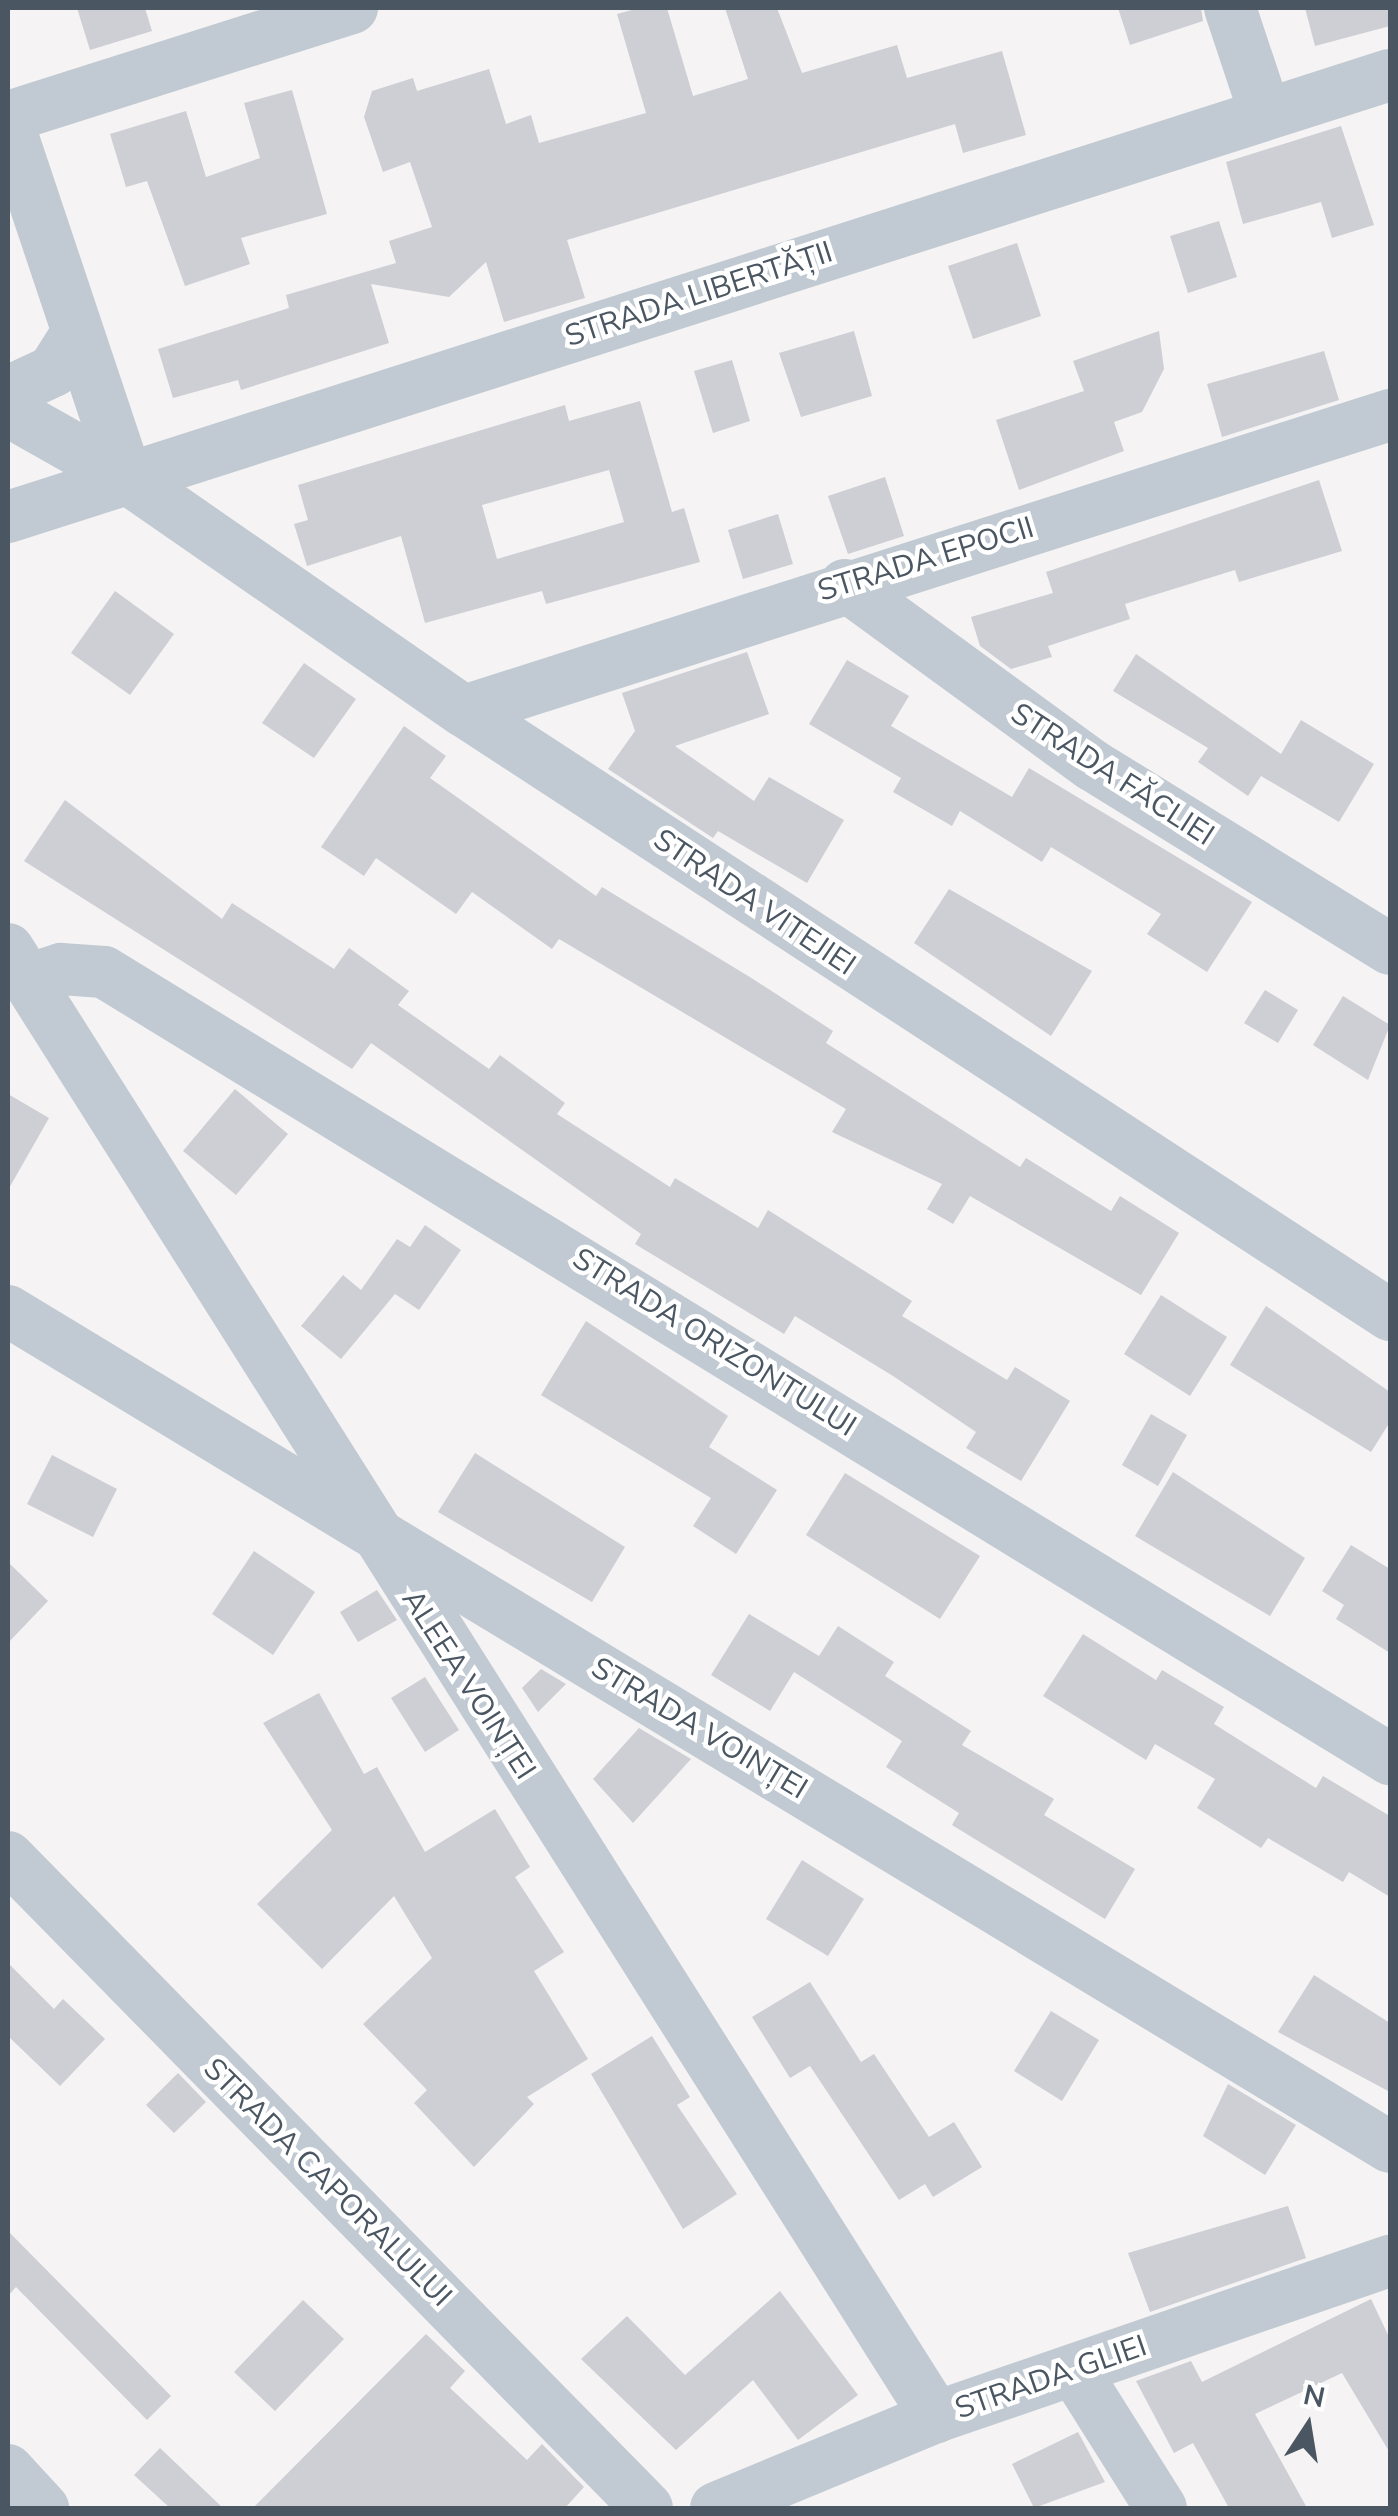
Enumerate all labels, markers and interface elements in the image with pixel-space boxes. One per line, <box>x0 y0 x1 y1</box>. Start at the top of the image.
street label: STRADA LIBERTĂȚII <box>561 235 837 355</box>
street label: STRADA EPOCII <box>814 510 1038 610</box>
street label: STRADA FĂCLIEI <box>1004 696 1220 854</box>
street label: STRADA VITEJIEI <box>646 822 862 984</box>
street label: STRADA ORIZONTULUI <box>566 1241 862 1445</box>
street label: ALEEA VOINȚEI <box>393 1584 543 1786</box>
street label: STRADA VOINȚEI <box>585 1650 813 1808</box>
street label: STRADA CAPORALULUI <box>195 2051 459 2315</box>
street label: STRADA GLIEI <box>951 2328 1151 2428</box>
north arrow <box>1258 2376 1358 2476</box>
text: N <box>1300 2376 1328 2417</box>

